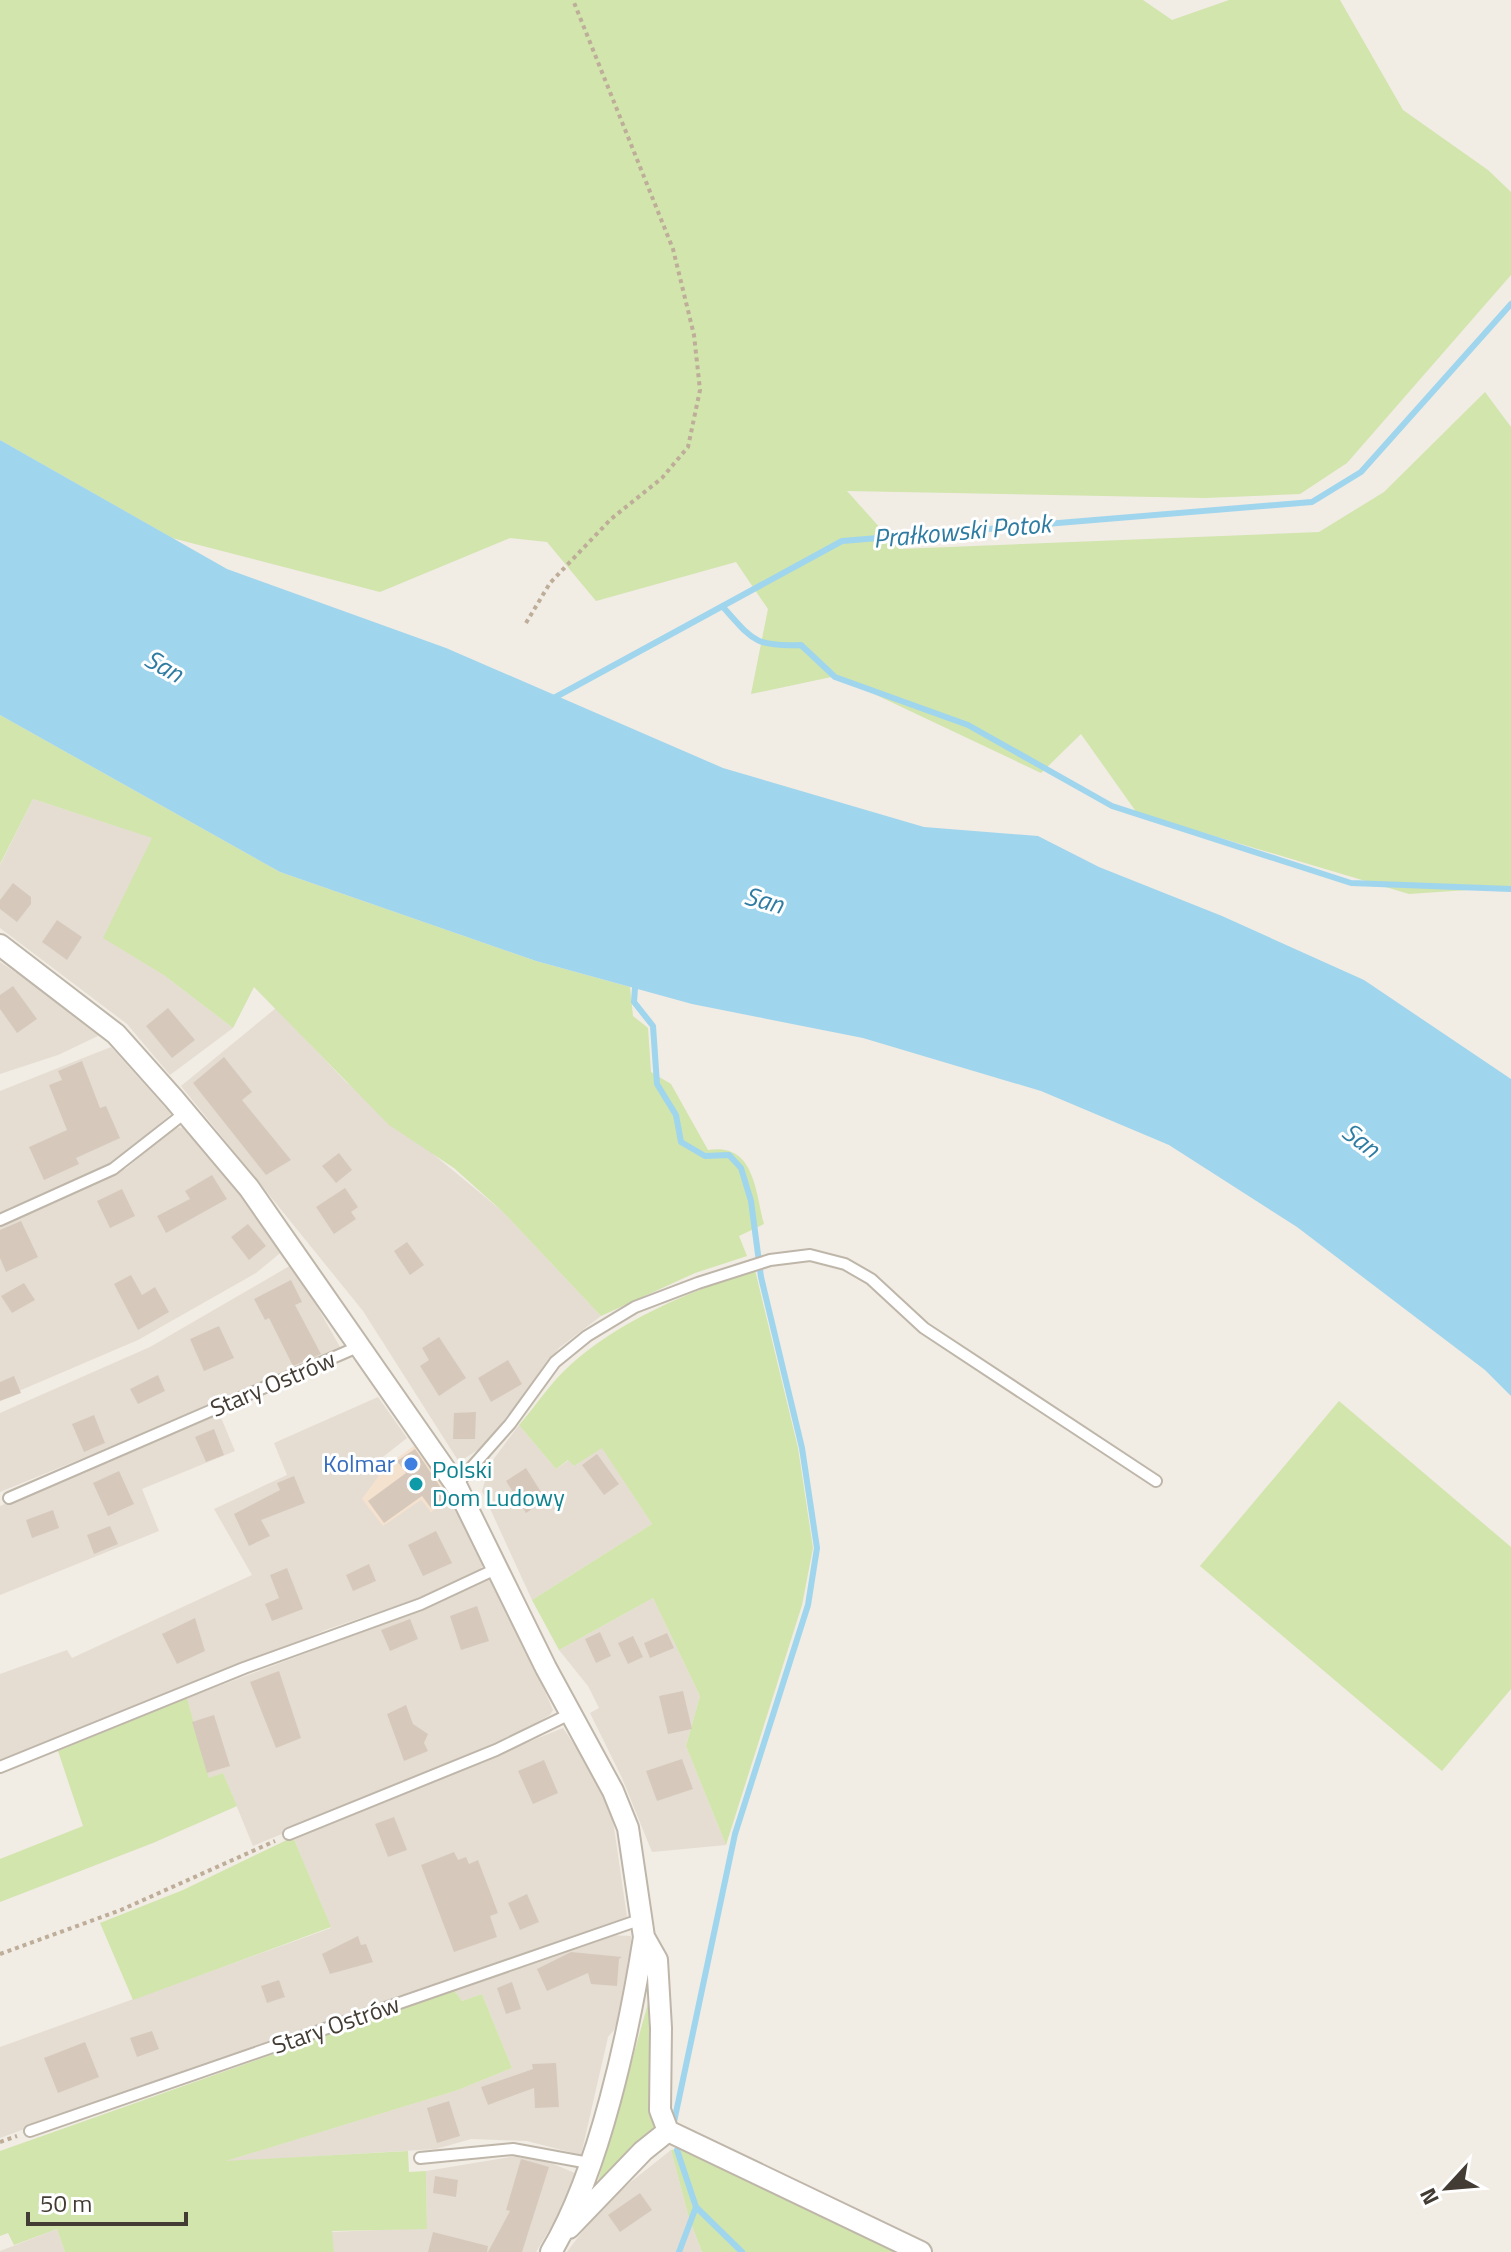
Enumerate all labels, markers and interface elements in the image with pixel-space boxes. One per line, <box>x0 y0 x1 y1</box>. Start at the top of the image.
water label: Prałkowski Potok <box>871 503 1056 558</box>
water label: San <box>138 639 192 693</box>
water label: San <box>740 876 789 924</box>
water label: San <box>1334 1112 1389 1168</box>
street label: Stary Ostrów <box>204 1341 341 1426</box>
place label: Kolmar <box>323 1445 395 1481</box>
place label: Polski Dom Ludowy <box>432 1451 565 1515</box>
marker: Kolmar <box>402 1455 420 1473</box>
marker: Polski Dom Ludowy <box>407 1475 425 1493</box>
street label: Stary Ostrów <box>267 1985 404 2063</box>
north arrow <box>1407 2148 1487 2228</box>
scale bar <box>28 2176 186 2226</box>
text: N <box>1410 2182 1448 2211</box>
text: 50 m <box>40 2185 92 2221</box>

